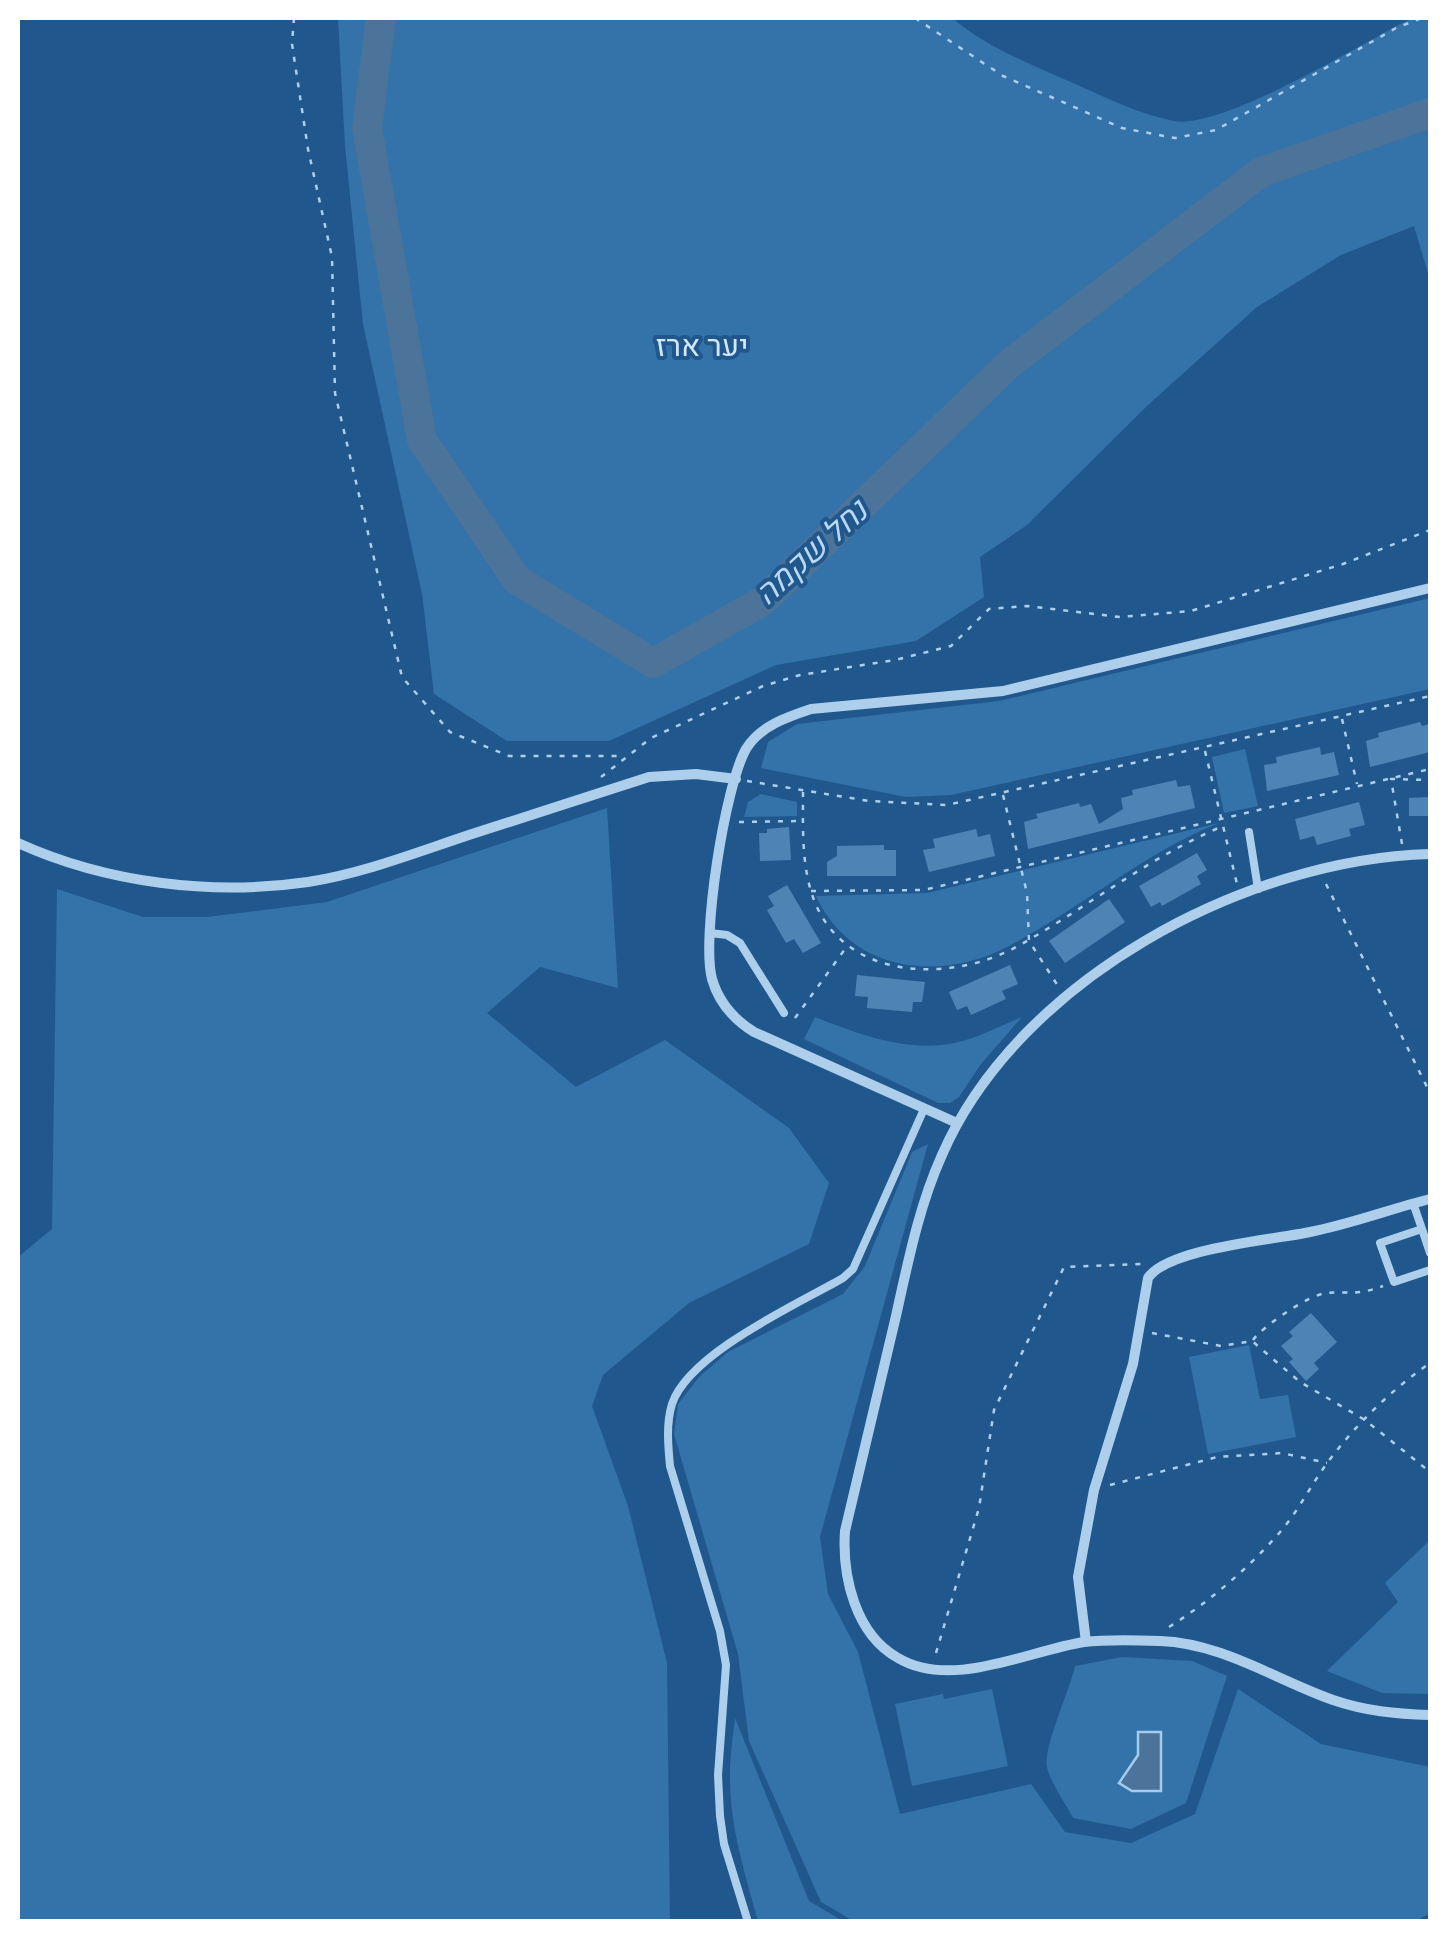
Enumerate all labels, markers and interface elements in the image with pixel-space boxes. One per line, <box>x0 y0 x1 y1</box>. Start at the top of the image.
park label: יער ארז <box>656 327 748 364</box>
water label: נחל שקמה <box>746 489 877 612</box>

